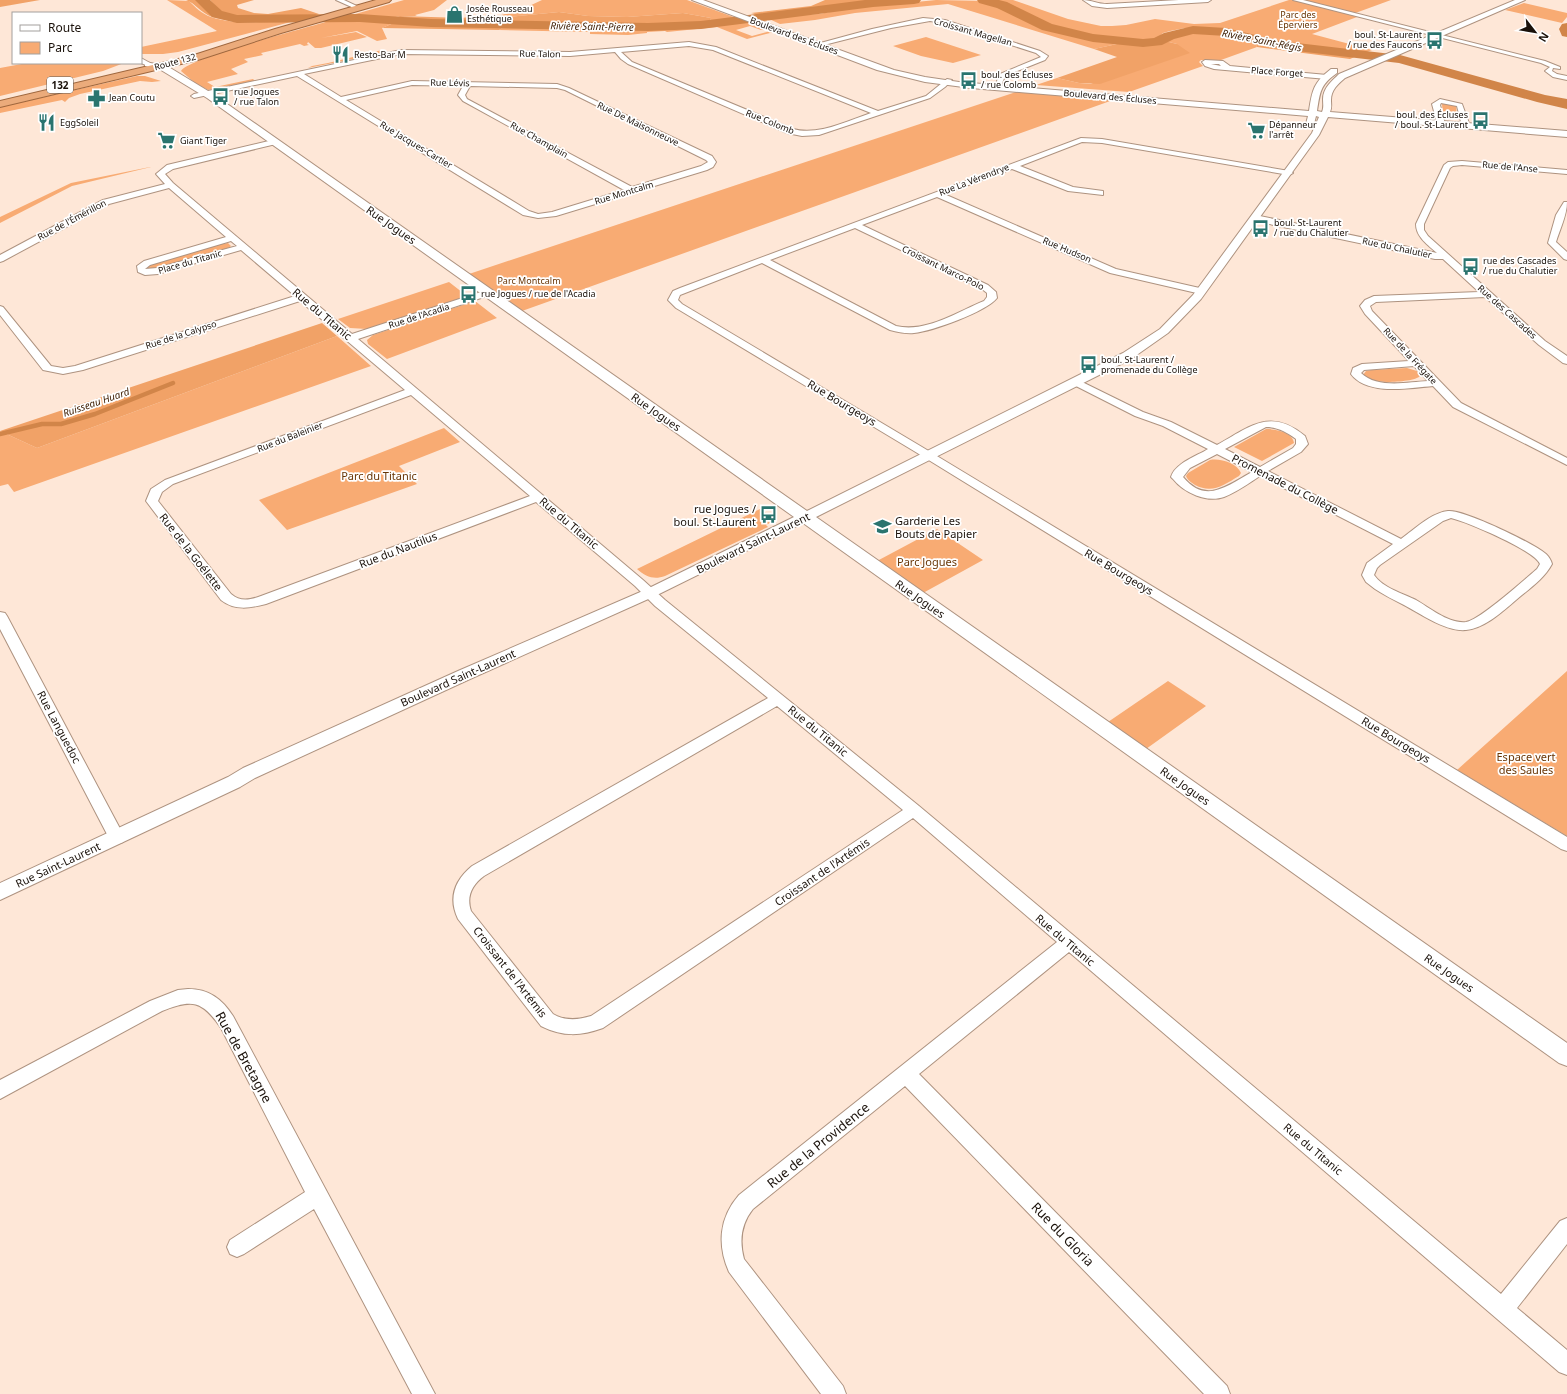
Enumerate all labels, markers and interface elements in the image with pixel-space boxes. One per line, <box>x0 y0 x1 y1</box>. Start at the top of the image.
place label: Josée Rousseau Esthétique <box>466 2 533 25</box>
shop icon: Josée Rousseau Esthétique <box>444 4 464 24</box>
park label: Parc des Éperviers <box>1278 8 1318 31</box>
legend <box>12 12 142 64</box>
north arrow <box>1515 12 1555 52</box>
street label: Boulevard des Écluses <box>748 13 840 58</box>
street label: Croissant Magellan <box>932 14 1014 49</box>
water label: Rivière Saint-Pierre <box>550 18 634 34</box>
text: Route <box>48 19 81 36</box>
water label: Rivière Saint-Régis <box>1221 25 1304 55</box>
place label: boul. St-Laurent / rue des Faucons <box>1347 28 1423 51</box>
bus stop icon: boul. St-Laurent / rue des Faucons <box>1425 30 1445 50</box>
text: N <box>1535 30 1553 45</box>
text: Parc <box>48 39 73 56</box>
restaurant icon: Resto-Bar M <box>331 45 351 65</box>
street label: Rue Talon <box>519 47 561 60</box>
place label: Resto-Bar M <box>354 48 406 61</box>
street label: Route 132 <box>153 50 197 73</box>
street label: Place Forget <box>1251 63 1304 80</box>
place label: boul. des Écluses / rue Colomb <box>981 68 1053 91</box>
bus stop icon: boul. des Écluses / rue Colomb <box>958 70 978 90</box>
street label: Rue Lévis <box>430 76 470 89</box>
road number: 132 <box>47 77 73 93</box>
place label: rue Jogues / rue Talon <box>234 85 279 108</box>
street label: Boulevard des Écluses <box>1063 86 1157 107</box>
bus stop icon: rue Jogues / rue Talon <box>211 87 231 107</box>
pharmacy icon: Jean Coutu <box>86 88 106 108</box>
place label: Jean Coutu <box>108 91 155 104</box>
street label: Rue De Maisonneuve <box>595 98 681 149</box>
street label: Rue Colomb <box>744 106 797 137</box>
place label: boul. des Écluses / boul. St-Laurent <box>1395 108 1469 131</box>
bus stop icon: boul. des Écluses / boul. St-Laurent <box>1471 110 1491 130</box>
restaurant icon: EggSoleil <box>37 113 57 133</box>
place label: EggSoleil <box>60 116 99 129</box>
street label: Rue Jacques-Cartier <box>378 118 455 172</box>
street label: Rue Champlain <box>508 118 570 161</box>
place label: Dépanneur l'arrêt <box>1269 118 1317 141</box>
supermarket icon: Dépanneur l'arrêt <box>1246 120 1266 140</box>
supermarket icon: Giant Tiger <box>157 131 177 151</box>
place label: Giant Tiger <box>180 134 227 147</box>
street label: Rue de l'Anse <box>1482 158 1538 175</box>
street label: Rue La Vérendrye <box>937 160 1011 199</box>
street label: Rue Montcalm <box>593 177 655 208</box>
street label: Rue de l'Émérillon <box>35 196 108 243</box>
street label: Rue Jogues <box>363 202 419 247</box>
place label: boul. St-Laurent / rue du Chalutier <box>1274 216 1349 239</box>
bus stop icon: boul. St-Laurent / rue du Chalutier <box>1251 218 1271 238</box>
street label: Rue Hudson <box>1041 233 1094 266</box>
street label: Rue du Chalutier <box>1361 234 1433 261</box>
street label: Croissant Marco-Polo <box>900 242 986 293</box>
street label: Place du Titanic <box>156 246 224 277</box>
place label: rue des Cascades / rue du Chalutier <box>1483 254 1558 277</box>
bus stop icon: rue des Cascades / rue du Chalutier <box>1460 256 1480 276</box>
park label: Parc Montcalm <box>497 274 561 287</box>
street label: Rue des Cascades <box>1475 282 1540 342</box>
street label: Rue du Titanic <box>289 284 355 343</box>
bus stop icon: rue Jogues / rue de l'Acadia <box>458 284 478 304</box>
place label: rue Jogues / rue de l'Acadia <box>481 287 596 300</box>
street label: Rue de l'Acadia <box>387 300 451 331</box>
street label: Rue de la Calypso <box>144 317 218 352</box>
street label: Rue de la Frégate <box>1381 324 1440 387</box>
place label: boul. St-Laurent / promenade du Collège <box>1101 353 1197 376</box>
bus stop icon: boul. St-Laurent / promenade du Collège <box>1078 355 1098 375</box>
street label: Rue Bourgeoys <box>805 376 880 429</box>
water label: Ruisseau Huard <box>61 384 131 420</box>
street label: Rue Jogues <box>628 389 684 434</box>
street label: Rue du Baleinier <box>255 418 325 455</box>
street label: Promenade du Collège <box>1229 450 1341 517</box>
park label: Parc du Titanic <box>341 468 417 483</box>
street label: Rue du Titanic <box>536 493 602 552</box>
place label: rue Jogues / boul. St-Laurent <box>674 501 756 529</box>
bus stop icon: rue Jogues / boul. St-Laurent <box>759 505 779 525</box>
street label: Boulevard Saint-Laurent <box>694 509 812 577</box>
street label: Rue de la Goélette <box>156 510 226 594</box>
place label: Garderie Les Bouts de Papier <box>895 513 977 541</box>
school or university icon: Garderie Les Bouts de Papier <box>872 517 892 537</box>
street label: Rue du Nautilus <box>357 528 439 571</box>
street label: Rue Bourgeoys <box>1082 545 1157 598</box>
park label: Parc Jogues <box>897 554 957 569</box>
street label: Rue Jogues <box>892 576 948 621</box>
street label: Boulevard Saint-Laurent <box>398 645 518 710</box>
street label: Rue Languedoc <box>34 688 85 766</box>
street label: Rue du Titanic <box>785 702 851 759</box>
street label: Rue Bourgeoys <box>1359 713 1434 766</box>
park label: Espace vert des Saules <box>1497 749 1556 777</box>
street label: Rue Jogues <box>1157 763 1213 808</box>
street label: Croissant de l'Artémis <box>771 834 872 909</box>
street label: Rue Saint-Laurent <box>13 838 103 891</box>
street label: Rue du Titanic <box>1032 910 1098 969</box>
street label: Croissant de l'Artémis <box>470 923 551 1020</box>
street label: Rue Jogues <box>1421 950 1477 995</box>
street label: Rue de Bretagne <box>211 1008 277 1106</box>
street label: Rue de la Providence <box>763 1098 873 1192</box>
street label: Rue du Titanic <box>1280 1119 1346 1178</box>
street label: Rue du Gloria <box>1028 1198 1098 1270</box>

